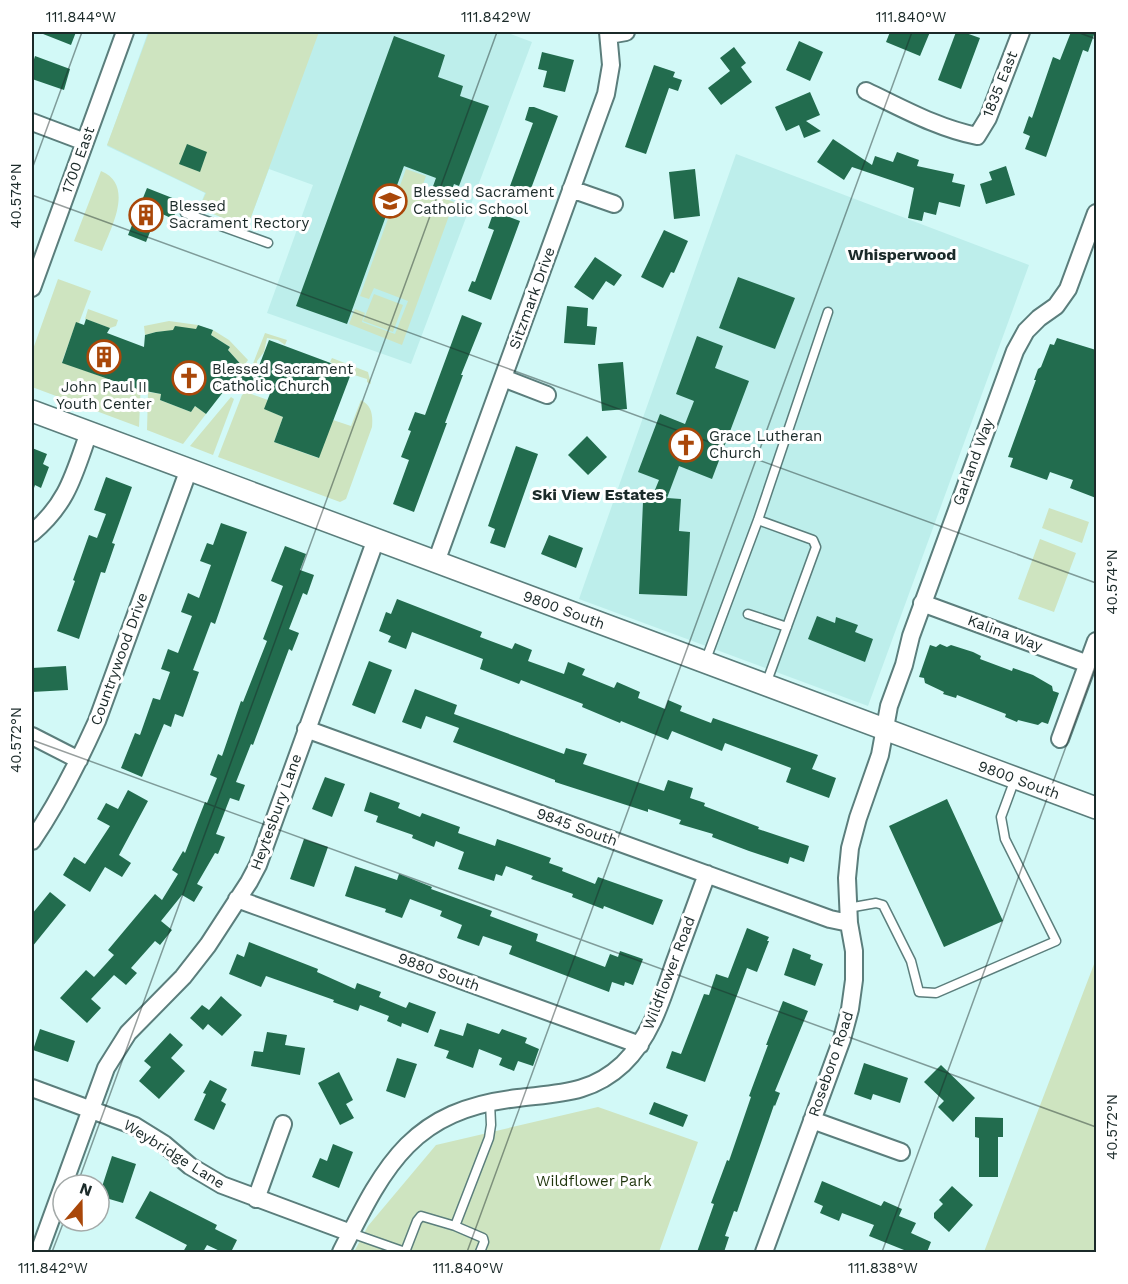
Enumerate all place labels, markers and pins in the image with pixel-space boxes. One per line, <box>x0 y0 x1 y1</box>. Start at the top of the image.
school or university icon: Blessed Sacrament Catholic School <box>372 183 408 219</box>
place label: Blessed Sacrament Catholic School <box>413 183 555 218</box>
building icon: Blessed Sacrament Rectory <box>128 197 164 233</box>
place label: Blessed Sacrament Rectory <box>169 197 309 232</box>
building icon: John Paul II Youth Center <box>86 339 122 375</box>
church icon: Blessed Sacrament Catholic Church <box>171 360 207 396</box>
place label: Blessed Sacrament Catholic Church <box>212 360 354 395</box>
place label: John Paul II Youth Center <box>56 378 152 413</box>
church icon: Grace Lutheran Church <box>668 427 704 463</box>
place label: Grace Lutheran Church <box>709 427 822 462</box>

